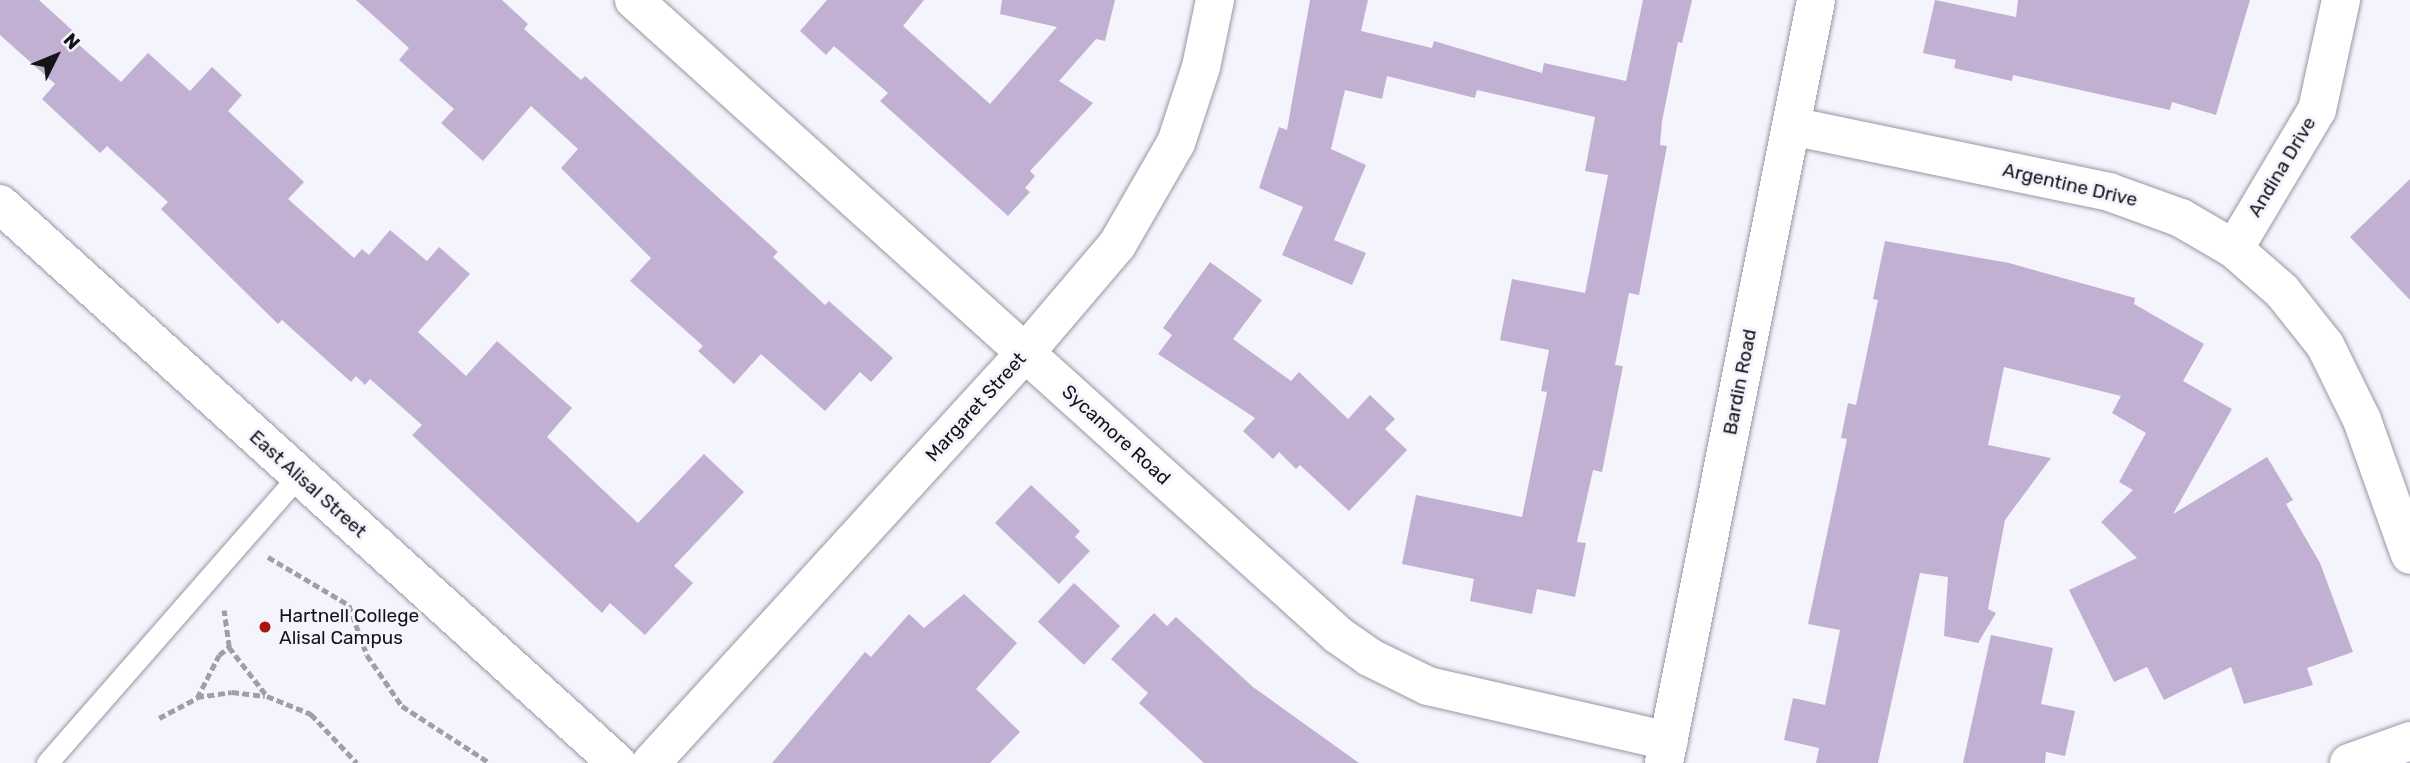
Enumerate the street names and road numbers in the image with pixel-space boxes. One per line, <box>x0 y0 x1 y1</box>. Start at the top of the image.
street label: Andina Drive <box>2243 113 2321 221</box>
street label: Argentine Drive <box>2000 158 2140 212</box>
street label: Bardin Road <box>1719 327 1761 437</box>
street label: Margaret Street <box>921 348 1031 466</box>
street label: Sycamore Road <box>1057 380 1175 490</box>
street label: East Alisal Street <box>245 425 371 543</box>

